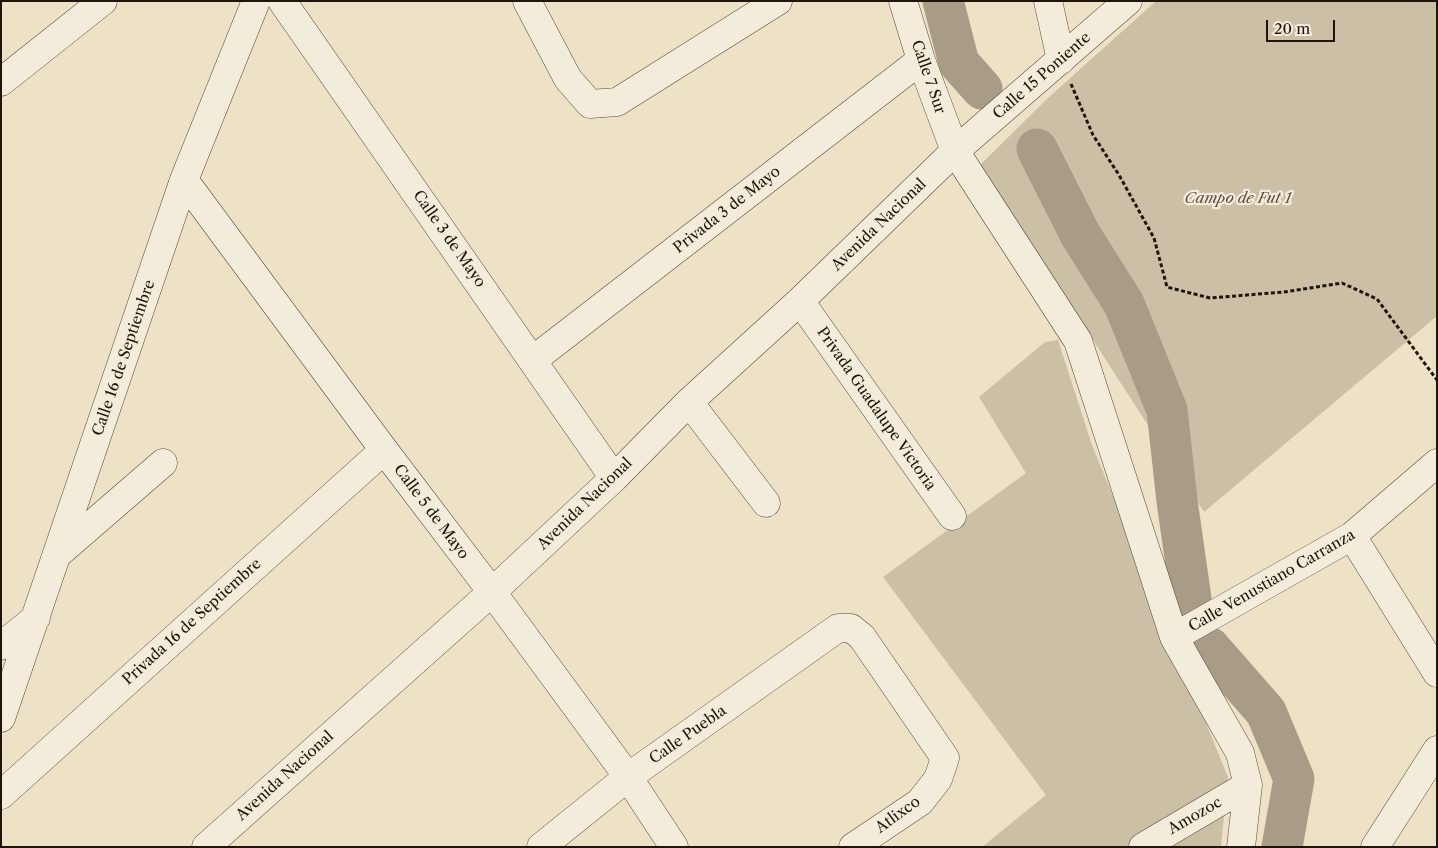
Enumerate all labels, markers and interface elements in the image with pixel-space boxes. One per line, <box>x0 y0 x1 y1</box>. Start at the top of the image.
scale bar <box>1268 10 1337 42</box>
text: 20 m <box>1274 19 1310 38</box>
street label: Calle 15 Poniente <box>990 29 1094 123</box>
street label: Calle 7 Sur <box>907 38 949 116</box>
street label: Privada 3 de Mayo <box>670 163 784 257</box>
street label: Avenida Nacional <box>828 175 930 275</box>
street label: Calle 3 de Mayo <box>409 187 489 291</box>
park label: Campo de Fut 1 <box>1184 190 1292 208</box>
street label: Calle 16 de Septiembre <box>89 278 159 438</box>
street label: Privada Guadalupe Victoria <box>813 324 939 494</box>
street label: Avenida Nacional <box>534 454 636 554</box>
street label: Calle 5 de Mayo <box>389 461 473 563</box>
street label: Calle Venustiano Carranza <box>1186 526 1358 636</box>
street label: Privada 16 de Septiembre <box>119 555 265 689</box>
street label: Calle Puebla <box>646 702 730 768</box>
street label: Avenida Nacional <box>233 728 337 824</box>
street label: Atlixco <box>872 793 924 837</box>
street label: Amozoc <box>1165 793 1225 839</box>

